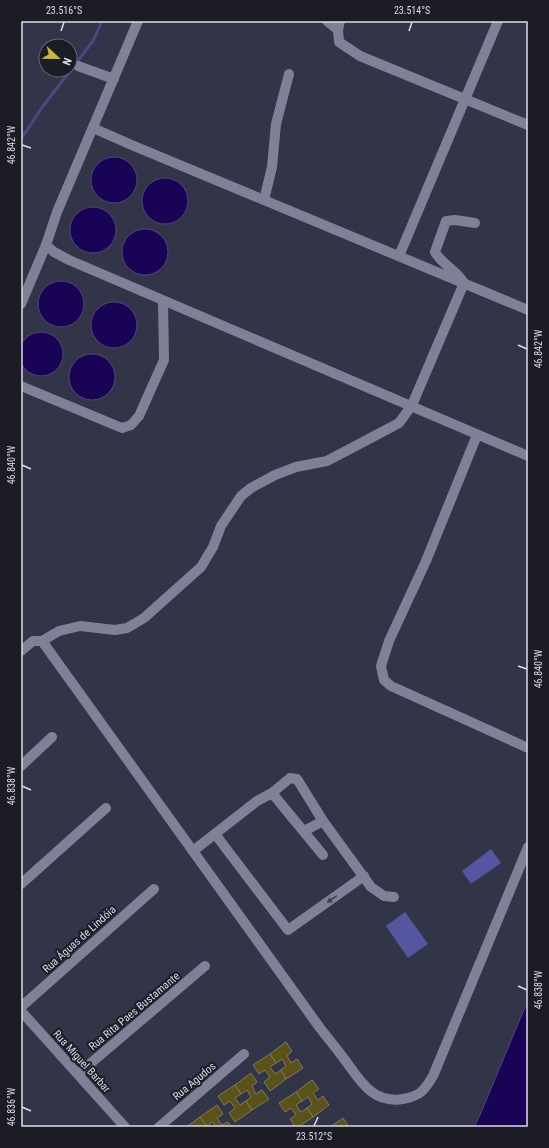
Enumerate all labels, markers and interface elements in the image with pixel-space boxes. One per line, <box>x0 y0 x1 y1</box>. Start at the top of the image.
text: 23.516°S <box>46 5 82 16</box>
text: 23.514°S <box>394 5 430 16</box>
north arrow <box>38 38 78 78</box>
text: N <box>59 56 74 67</box>
text: 46.842°W <box>6 125 17 164</box>
text: 46.842°W <box>533 329 544 368</box>
text: 46.840°W <box>6 445 17 484</box>
text: 46.840°W <box>533 649 544 688</box>
text: 46.838°W <box>6 766 17 805</box>
one-way arrow <box>327 895 337 903</box>
street label: Rua Águas de Lindóia <box>40 903 119 976</box>
street label: Rua Rita Paes Bustamante <box>86 970 182 1053</box>
text: 46.838°W <box>533 970 544 1009</box>
street label: Rua Miguel Barbar <box>50 1027 113 1096</box>
street label: Rua Agudos <box>170 1060 218 1103</box>
text: 46.836°W <box>6 1087 17 1126</box>
text: 23.512°S <box>296 1131 332 1142</box>

